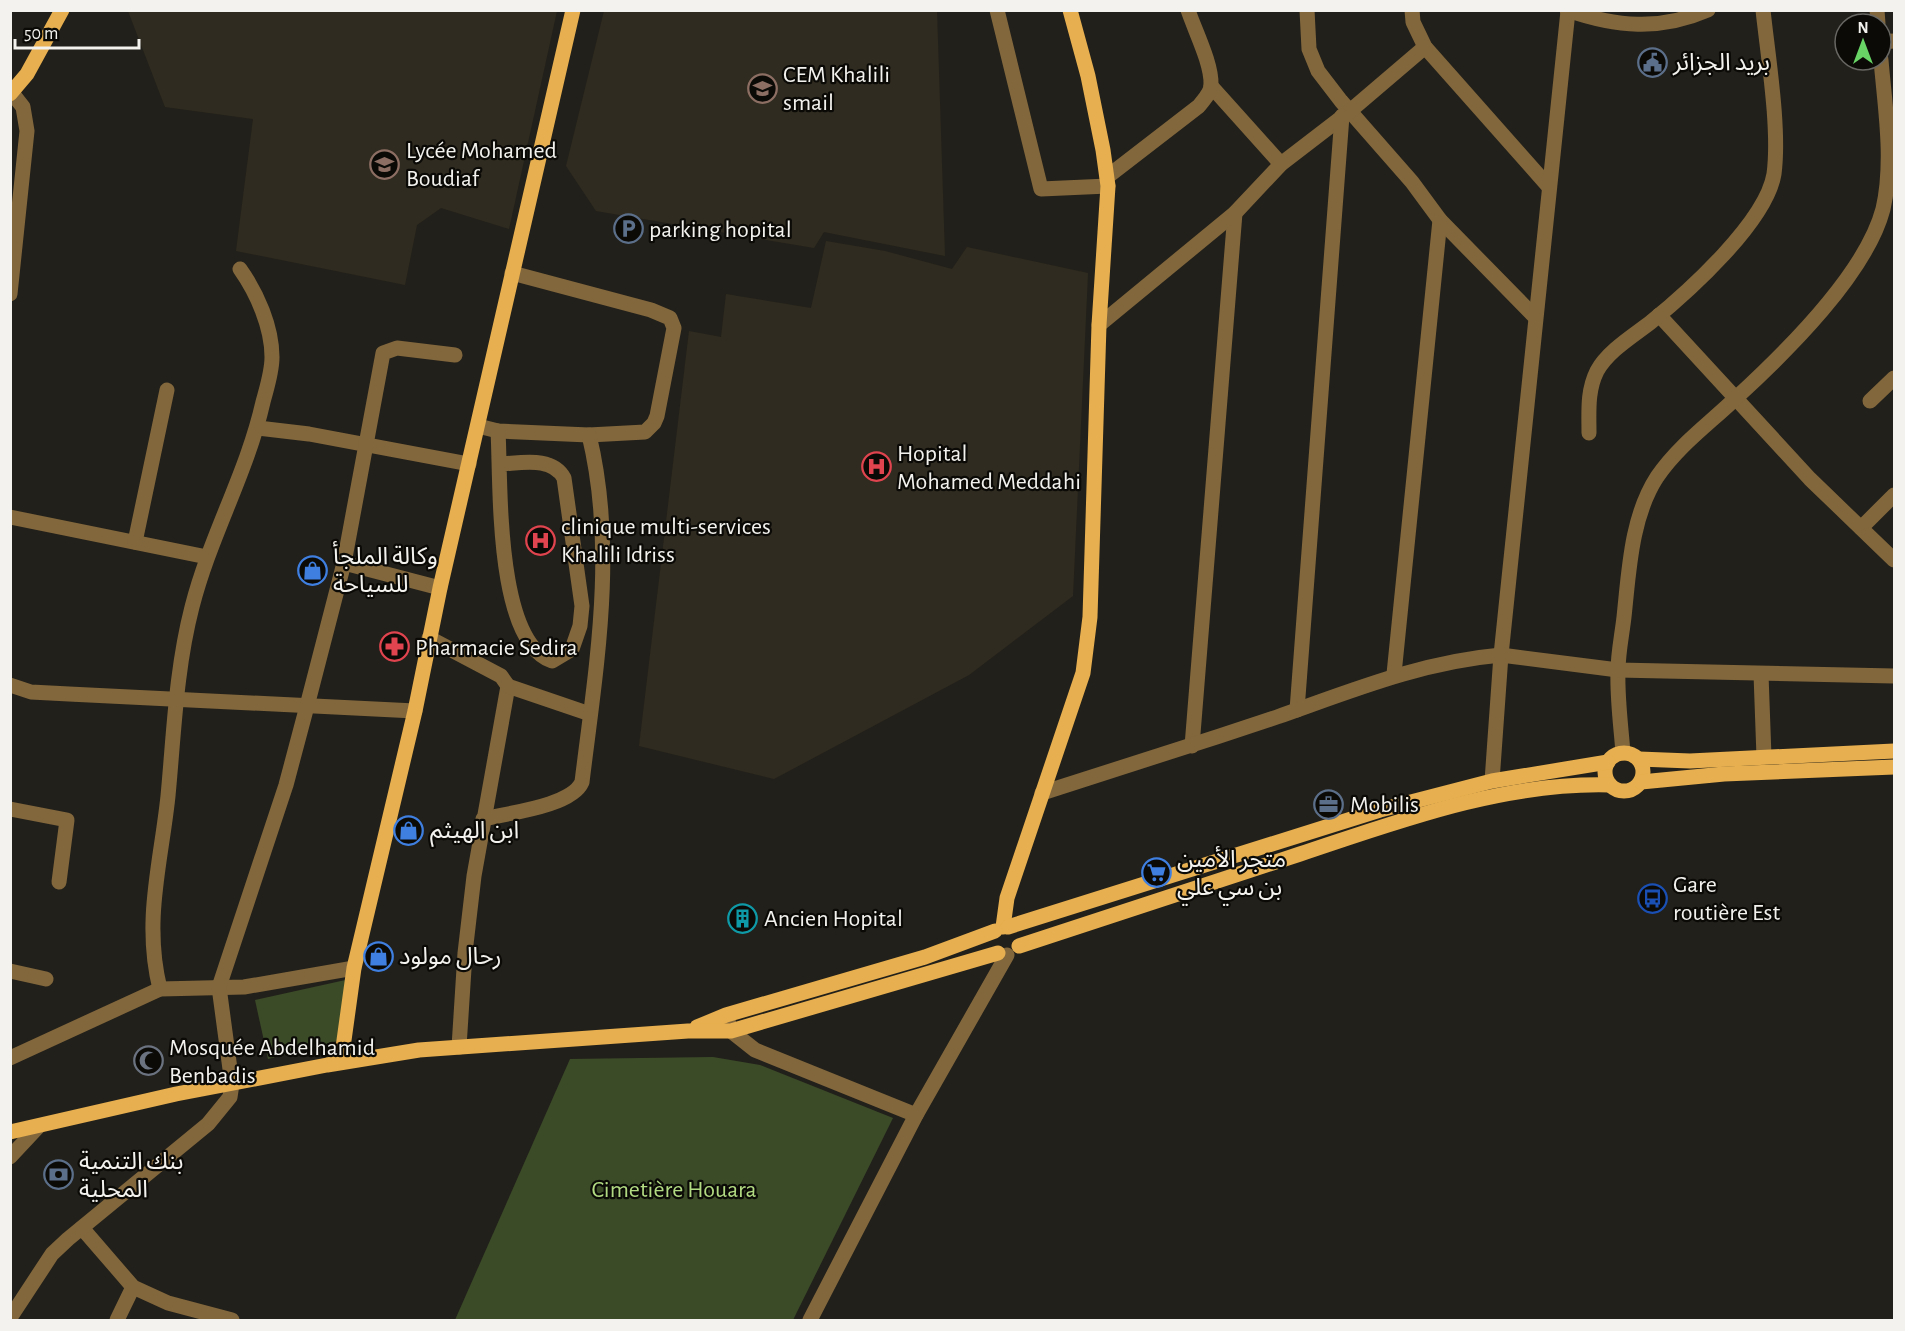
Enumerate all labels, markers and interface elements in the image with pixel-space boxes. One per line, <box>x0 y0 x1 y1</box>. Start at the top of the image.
scale bar <box>15 12 140 50</box>
north arrow <box>1833 12 1893 72</box>
text: N <box>1857 20 1869 36</box>
text: 50 m <box>24 25 58 43</box>
public building icon: بريد الجزائر <box>1636 46 1668 78</box>
place label: بريد الجزائر <box>1672 51 1770 76</box>
place label: CEM Khalili smail <box>783 63 890 115</box>
school or university icon: CEM Khalili smail <box>746 72 778 104</box>
place label: Lycée Mohamed Boudiaf <box>406 139 557 191</box>
school or university icon: Lycée Mohamed Boudiaf <box>369 148 401 180</box>
parking icon: parking hopital <box>612 213 644 245</box>
place label: parking hopital <box>649 218 792 242</box>
place label: Hopital Mohamed Meddahi <box>897 442 1081 494</box>
hospital icon: Hopital Mohamed Meddahi <box>860 451 892 483</box>
place label: clinique multi-services Khalili Idriss <box>561 515 771 567</box>
hospital icon: clinique multi-services Khalili Idriss <box>524 524 556 556</box>
place label: وكالة الملجأ للسياحة <box>333 540 438 597</box>
shop icon: وكالة الملجأ للسياحة <box>296 554 328 586</box>
pharmacy icon: Pharmacie Sedira <box>378 631 410 663</box>
place label: Pharmacie Sedira <box>415 636 578 660</box>
office icon: Mobilis <box>1313 788 1345 820</box>
place label: Mobilis <box>1350 793 1419 817</box>
shop icon: ابن الهيثم <box>393 814 425 846</box>
place label: ابن الهيثم <box>430 819 519 847</box>
place label: متجر الأمين بن سي علي <box>1177 845 1286 906</box>
supermarket icon: متجر الأمين بن سي علي <box>1140 857 1172 889</box>
place label: Gare routière Est <box>1673 873 1780 925</box>
bus stop icon: Gare routière Est <box>1636 882 1668 914</box>
building icon: Ancien Hopital <box>727 902 759 934</box>
place label: Ancien Hopital <box>764 907 903 931</box>
shop icon: رحال مولود <box>362 940 394 972</box>
place label: رحال مولود <box>399 945 502 970</box>
place label: Mosquée Abdelhamid Benbadis <box>169 1036 375 1088</box>
mosque icon: Mosquée Abdelhamid Benbadis <box>132 1045 164 1077</box>
place label: بنك التنمية المحلية <box>79 1150 183 1202</box>
bank icon: بنك التنمية المحلية <box>42 1159 74 1191</box>
park label: Cimetière Houara <box>591 1178 757 1202</box>

